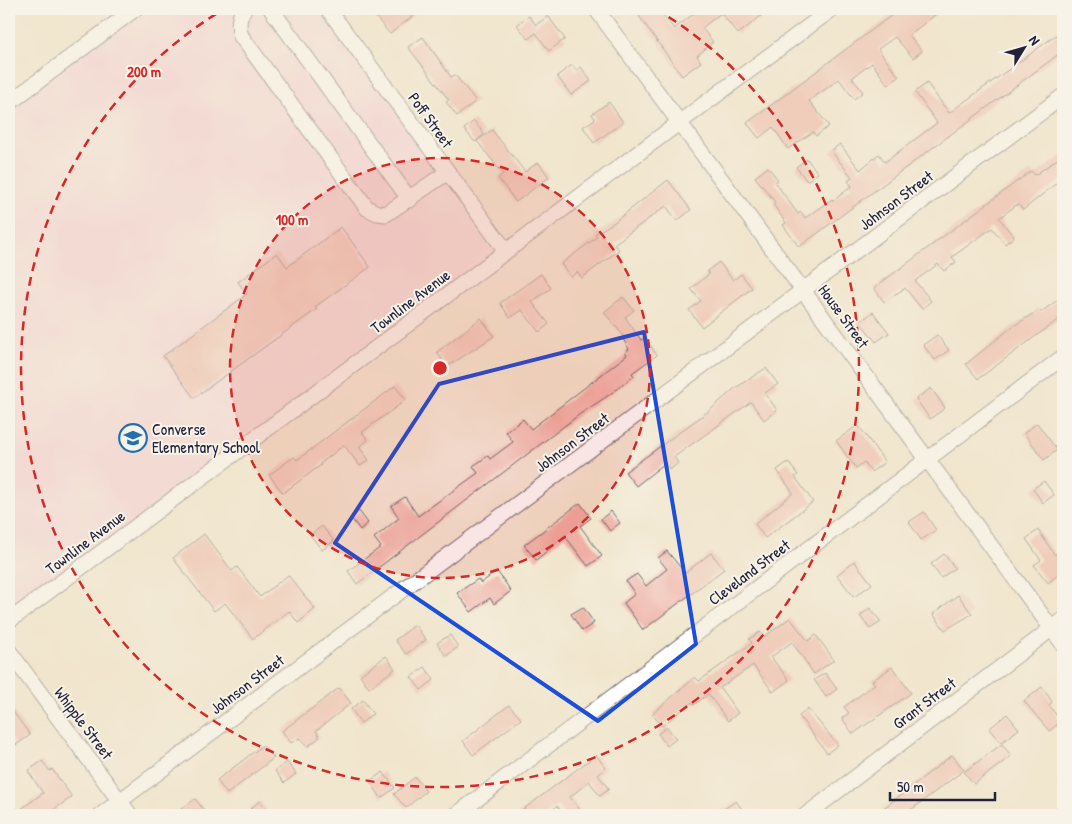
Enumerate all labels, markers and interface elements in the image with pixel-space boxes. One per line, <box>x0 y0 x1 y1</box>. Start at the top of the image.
north arrow <box>1000 22 1050 72</box>
text: N <box>1025 31 1045 49</box>
text: 200 m <box>127 61 161 82</box>
street label: Poff Street <box>403 88 459 153</box>
street label: Johnson Street <box>855 165 938 235</box>
text: 100 m <box>276 209 308 230</box>
street label: Townline Avenue <box>366 263 455 338</box>
street label: House Street <box>813 280 875 353</box>
centre of rings <box>431 359 449 377</box>
street label: Johnson Street <box>531 407 614 477</box>
place label: Converse Elementary School <box>152 418 261 458</box>
school or university icon: Converse Elementary School <box>118 423 148 453</box>
street label: Townline Avenue <box>41 504 130 579</box>
street label: Cleveland Street <box>704 534 795 610</box>
street label: Johnson Street <box>206 649 289 719</box>
street label: Grant Street <box>888 672 960 734</box>
street label: Whipple Street <box>50 682 119 764</box>
scale bar <box>890 769 994 801</box>
text: 50 m <box>897 776 924 797</box>

